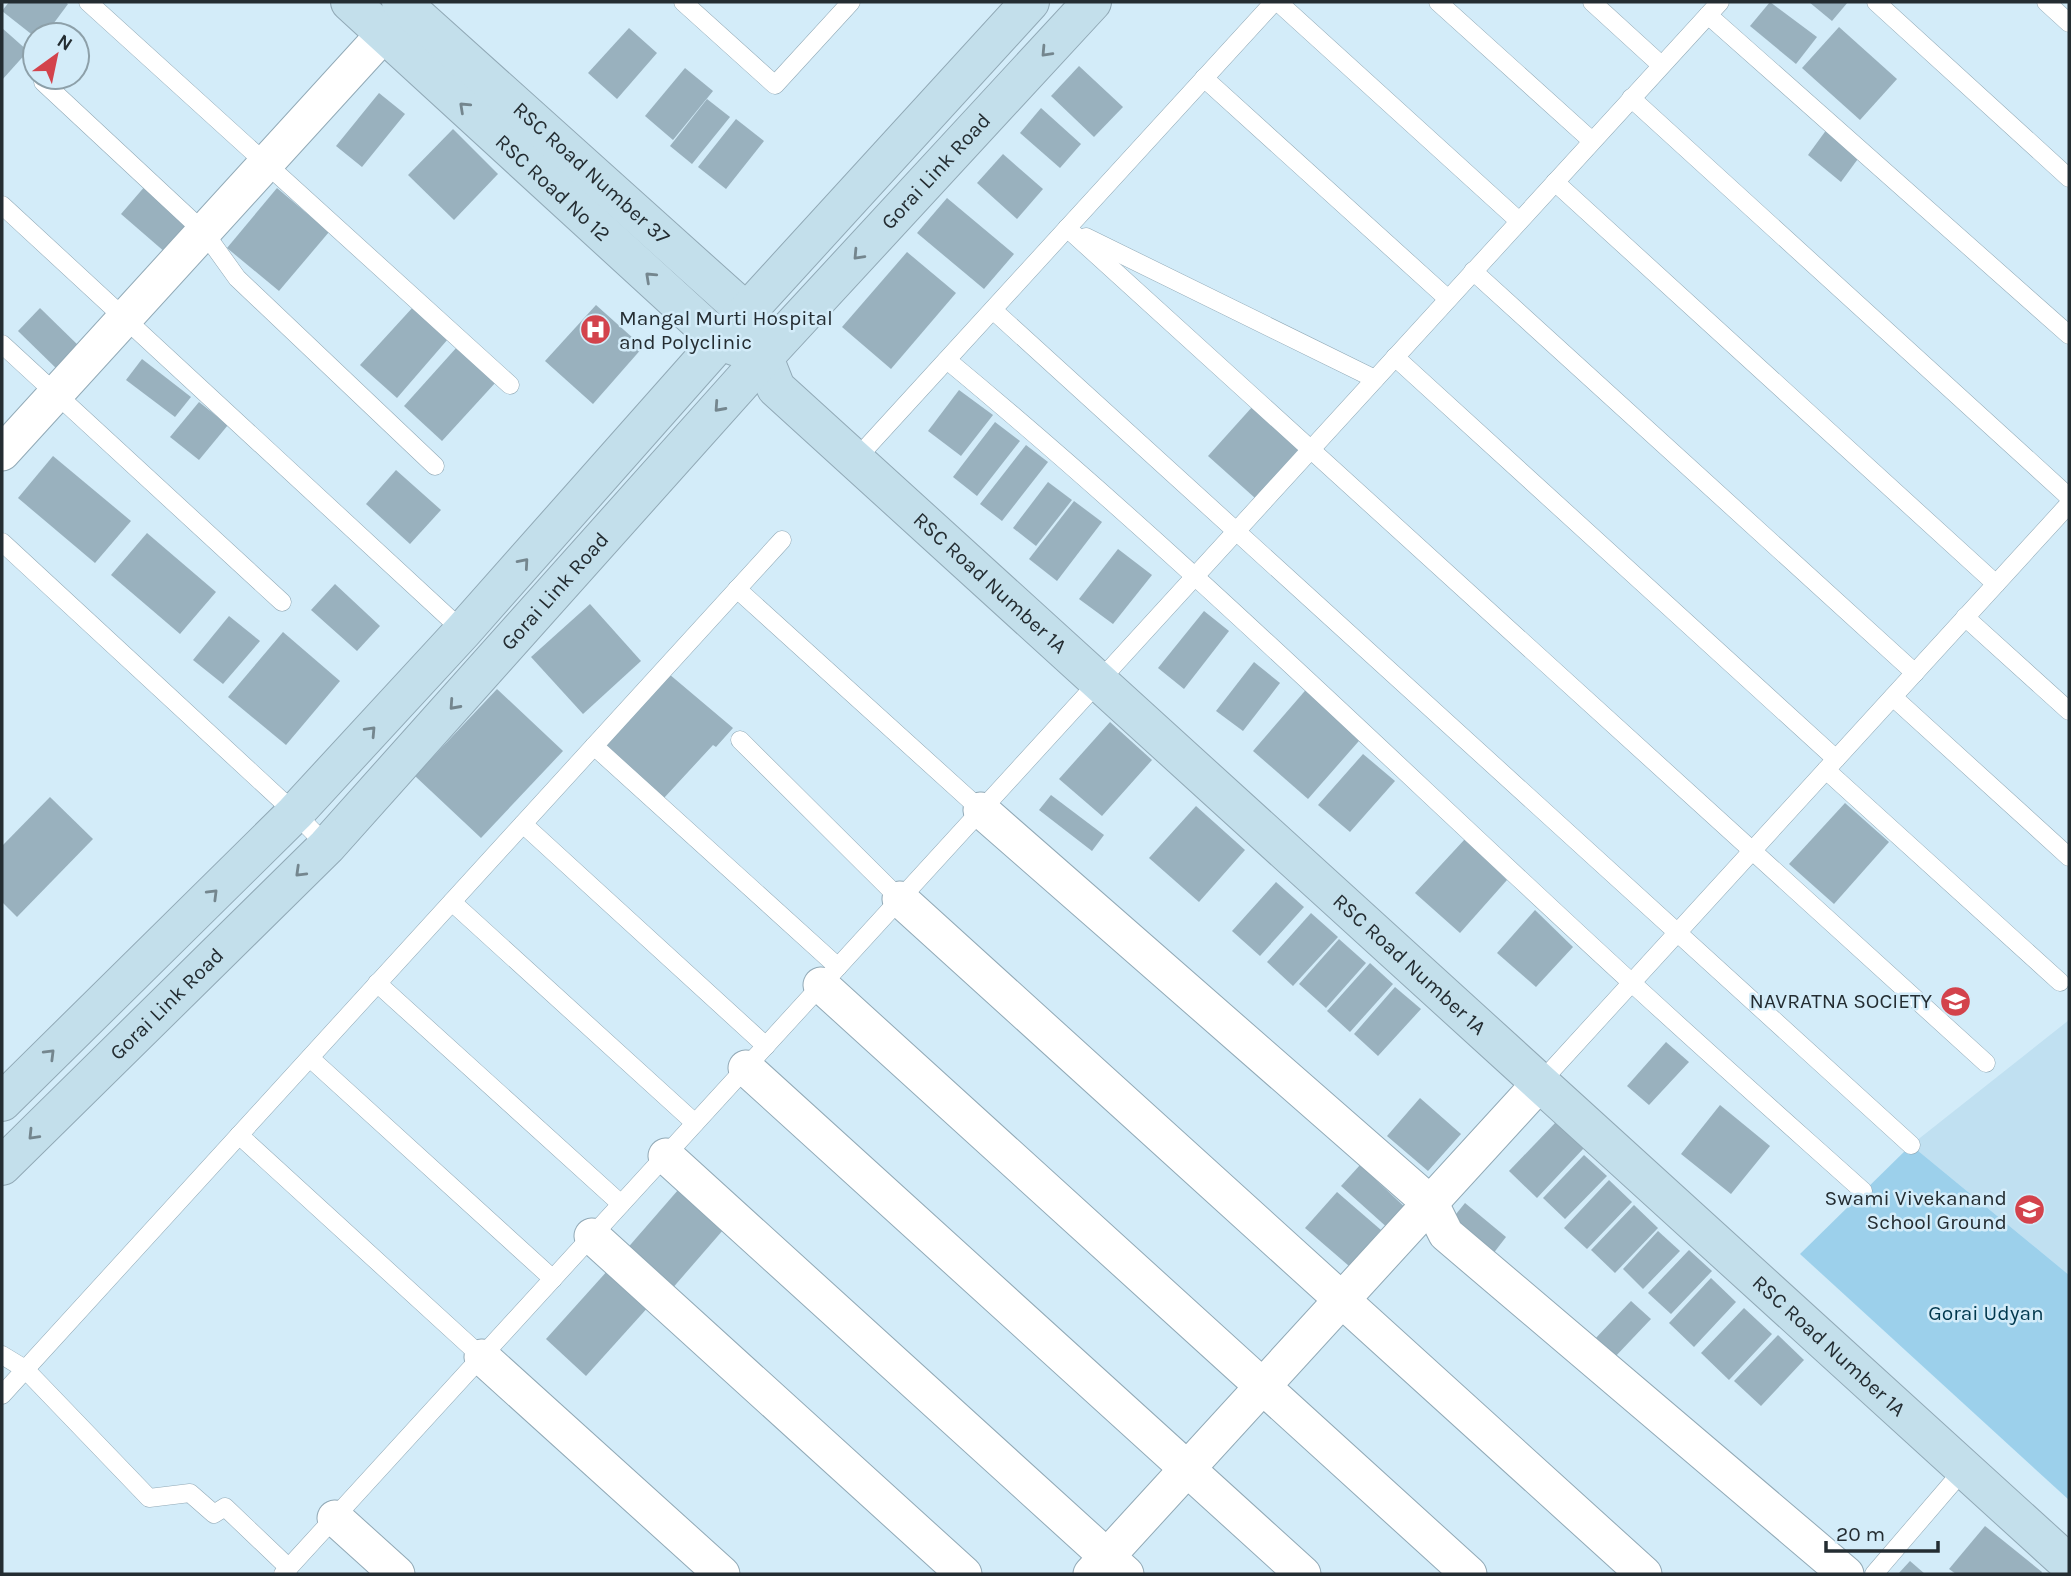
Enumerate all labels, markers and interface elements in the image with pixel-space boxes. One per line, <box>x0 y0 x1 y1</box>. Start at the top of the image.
north arrow <box>21 21 91 91</box>
text: N <box>53 30 76 56</box>
one-way arrow <box>1042 44 1054 57</box>
street label: RSC Road Number 37 <box>508 97 675 250</box>
one-way arrow <box>459 103 472 115</box>
street label: Gorai Link Road <box>876 108 995 234</box>
street label: RSC Road No 12 <box>491 129 615 246</box>
one-way arrow <box>854 247 867 260</box>
one-way arrow <box>645 273 658 285</box>
place label: Mangal Murti Hospital and Polyclinic <box>619 306 833 354</box>
hospital icon: Mangal Murti Hospital and Polyclinic <box>579 313 613 347</box>
one-way arrow <box>715 399 727 412</box>
street label: RSC Road Number 1A <box>909 507 1072 658</box>
street label: Gorai Link Road <box>496 527 614 655</box>
one-way arrow <box>516 558 528 571</box>
one-way arrow <box>450 697 462 710</box>
one-way arrow <box>363 726 375 739</box>
one-way arrow <box>295 864 308 877</box>
street label: RSC Road Number 1A <box>1328 889 1491 1040</box>
one-way arrow <box>204 890 217 903</box>
street label: Gorai Link Road <box>105 943 228 1065</box>
school or university icon: NAVRATNA SOCIETY <box>1938 984 1972 1018</box>
place label: NAVRATNA SOCIETY <box>1750 989 1932 1013</box>
one-way arrow <box>42 1049 55 1062</box>
one-way arrow <box>28 1127 41 1140</box>
place label: Swami Vivekanand School Ground <box>1824 1186 2007 1234</box>
school or university icon: Swami Vivekanand School Ground <box>2013 1193 2047 1227</box>
street label: RSC Road Number 1A <box>1748 1270 1911 1421</box>
park label: Gorai Udyan <box>1928 1301 2044 1325</box>
scale bar <box>1826 1510 1938 1554</box>
text: 20 m <box>1836 1522 1885 1546</box>

